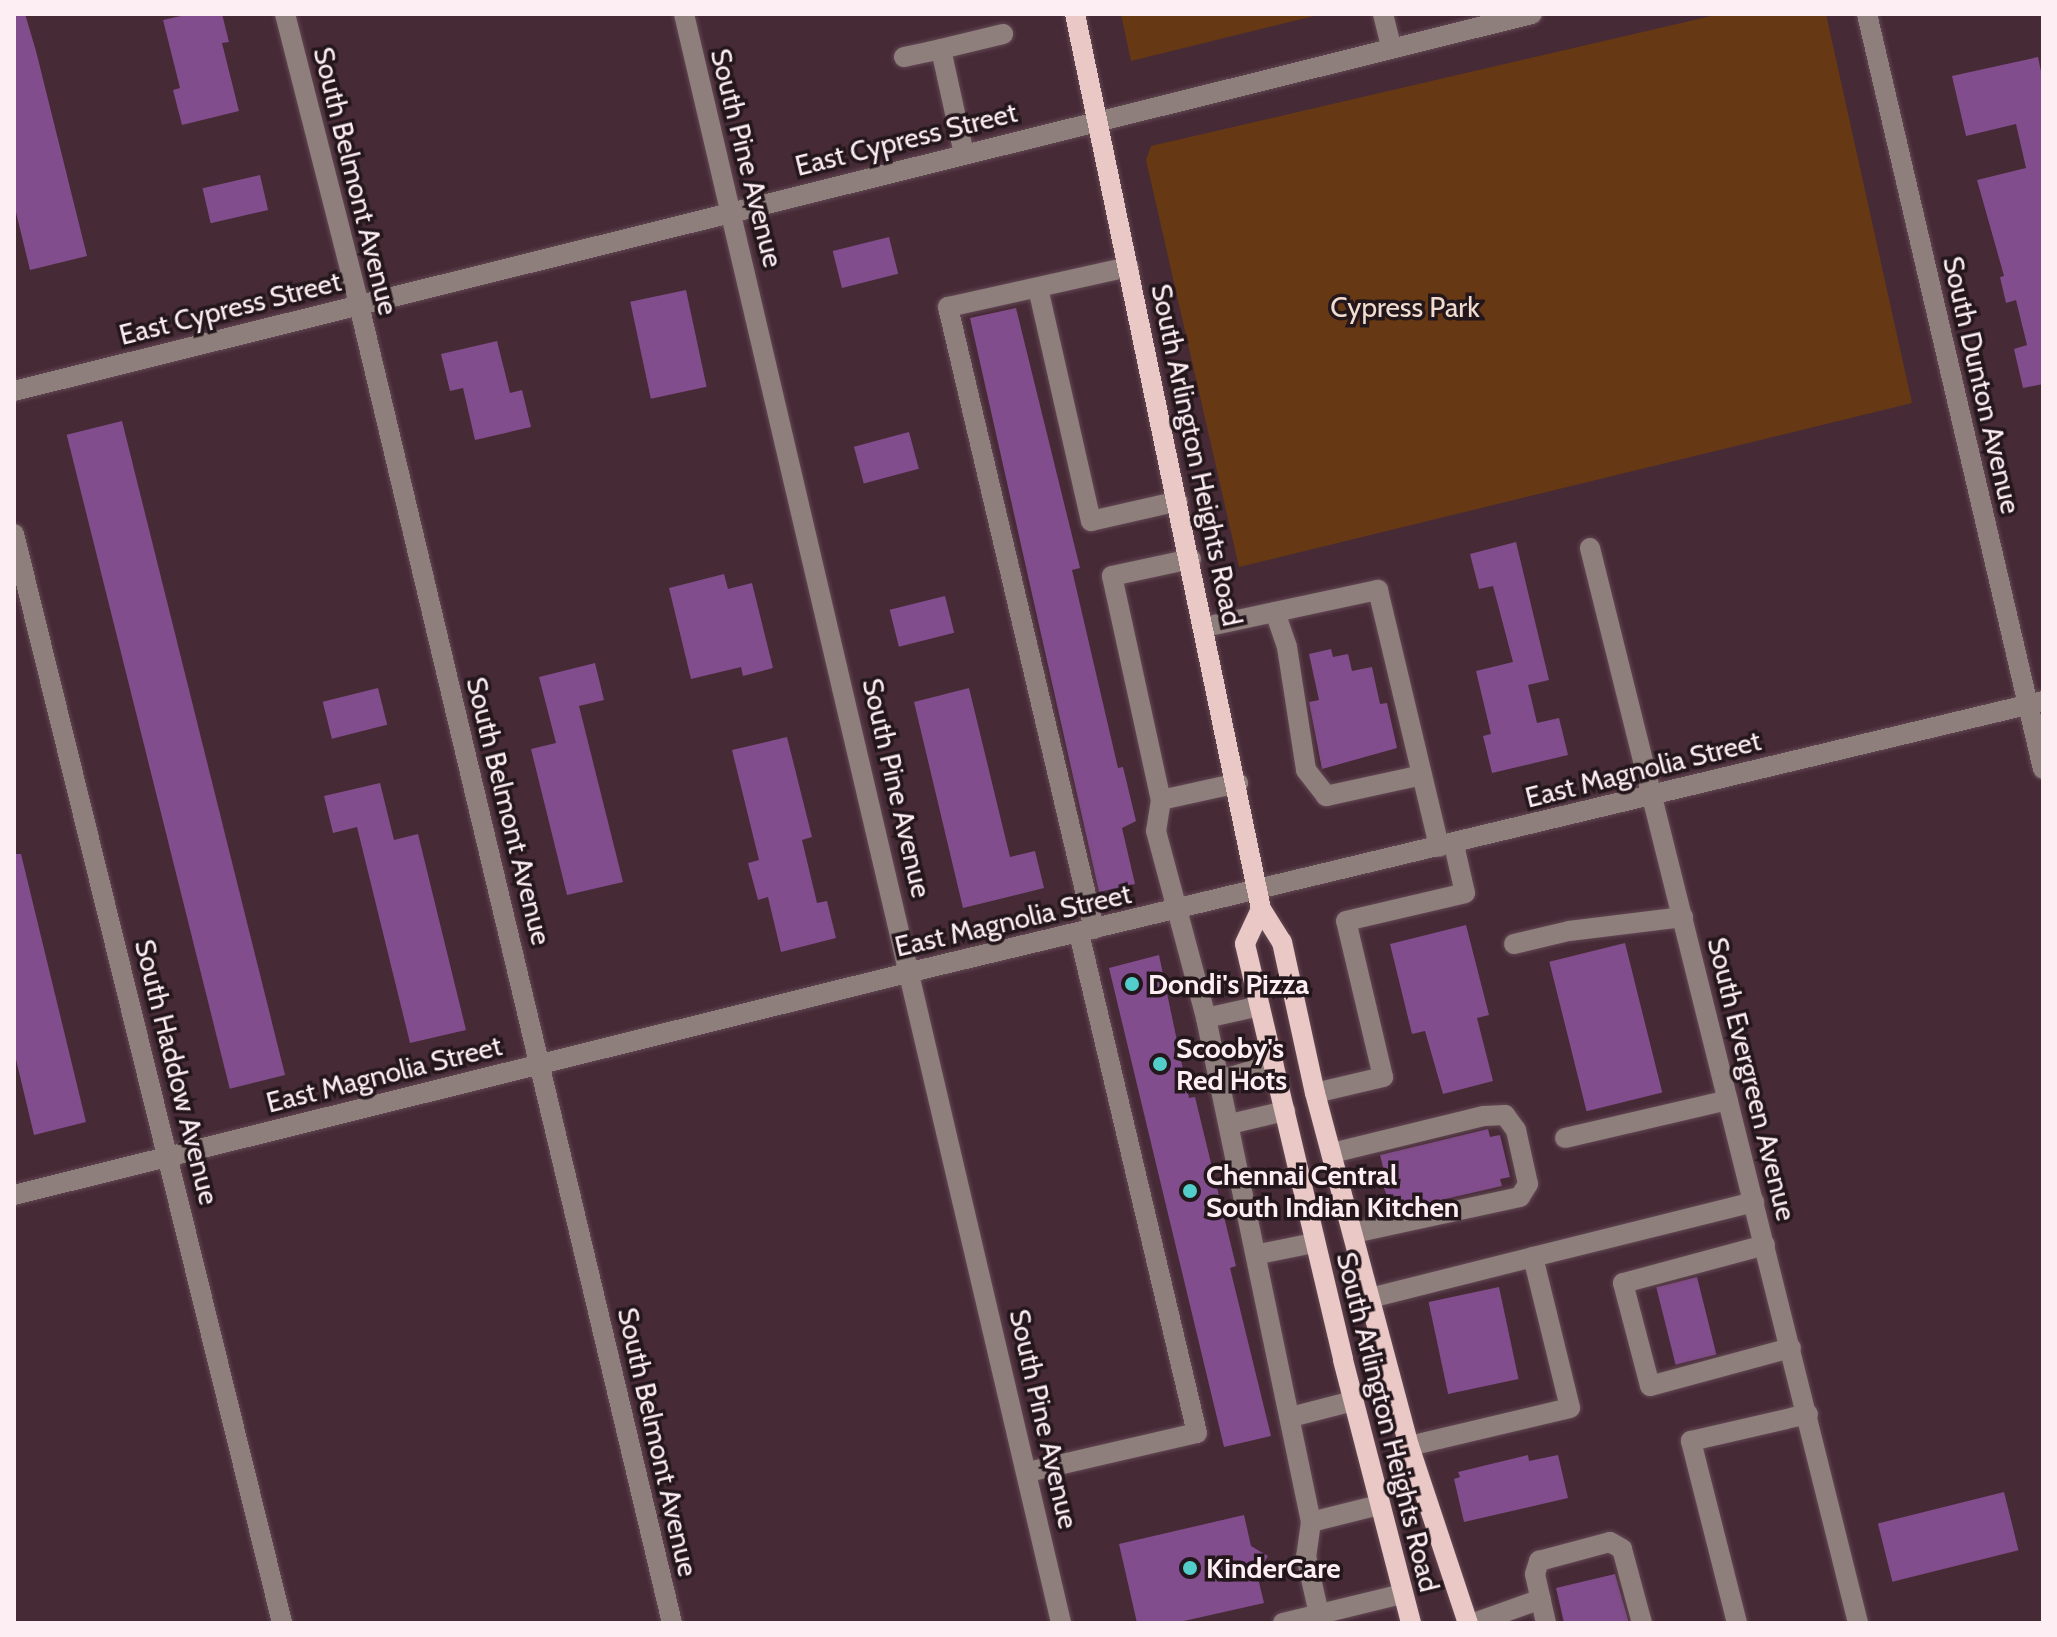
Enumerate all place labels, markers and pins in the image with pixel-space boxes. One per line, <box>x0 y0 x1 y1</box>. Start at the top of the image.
place label: Dondi's Pizza <box>1148 967 1309 1001</box>
marker: Dondi's Pizza <box>1123 975 1141 993</box>
place label: Scooby's Red Hots <box>1176 1031 1287 1097</box>
marker: Scooby's Red Hots <box>1151 1055 1169 1073</box>
place label: Chennai Central South Indian Kitchen <box>1206 1158 1459 1224</box>
marker: Chennai Central South Indian Kitchen <box>1181 1182 1199 1200</box>
place label: KinderCare <box>1206 1551 1341 1585</box>
marker: KinderCare <box>1181 1559 1199 1577</box>

